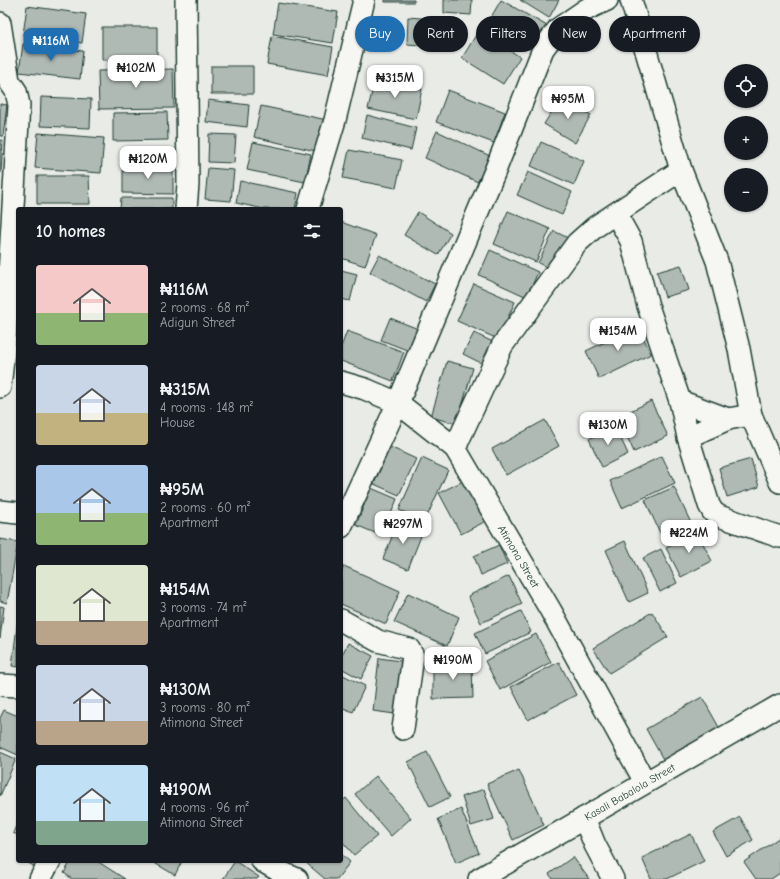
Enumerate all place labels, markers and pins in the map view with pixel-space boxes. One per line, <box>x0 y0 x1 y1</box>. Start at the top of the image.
pin: ₦116M <box>23 28 79 62</box>
pin: ₦102M <box>108 55 164 89</box>
pin: ₦315M <box>367 65 423 99</box>
pin: ₦95M <box>544 86 592 120</box>
pin: ₦120M <box>120 146 176 180</box>
pin: ₦154M <box>590 318 646 352</box>
pin: ₦130M <box>580 412 636 446</box>
pin: ₦297M <box>375 511 431 545</box>
pin: ₦224M <box>661 520 717 554</box>
pin: ₦190M <box>425 647 481 681</box>

